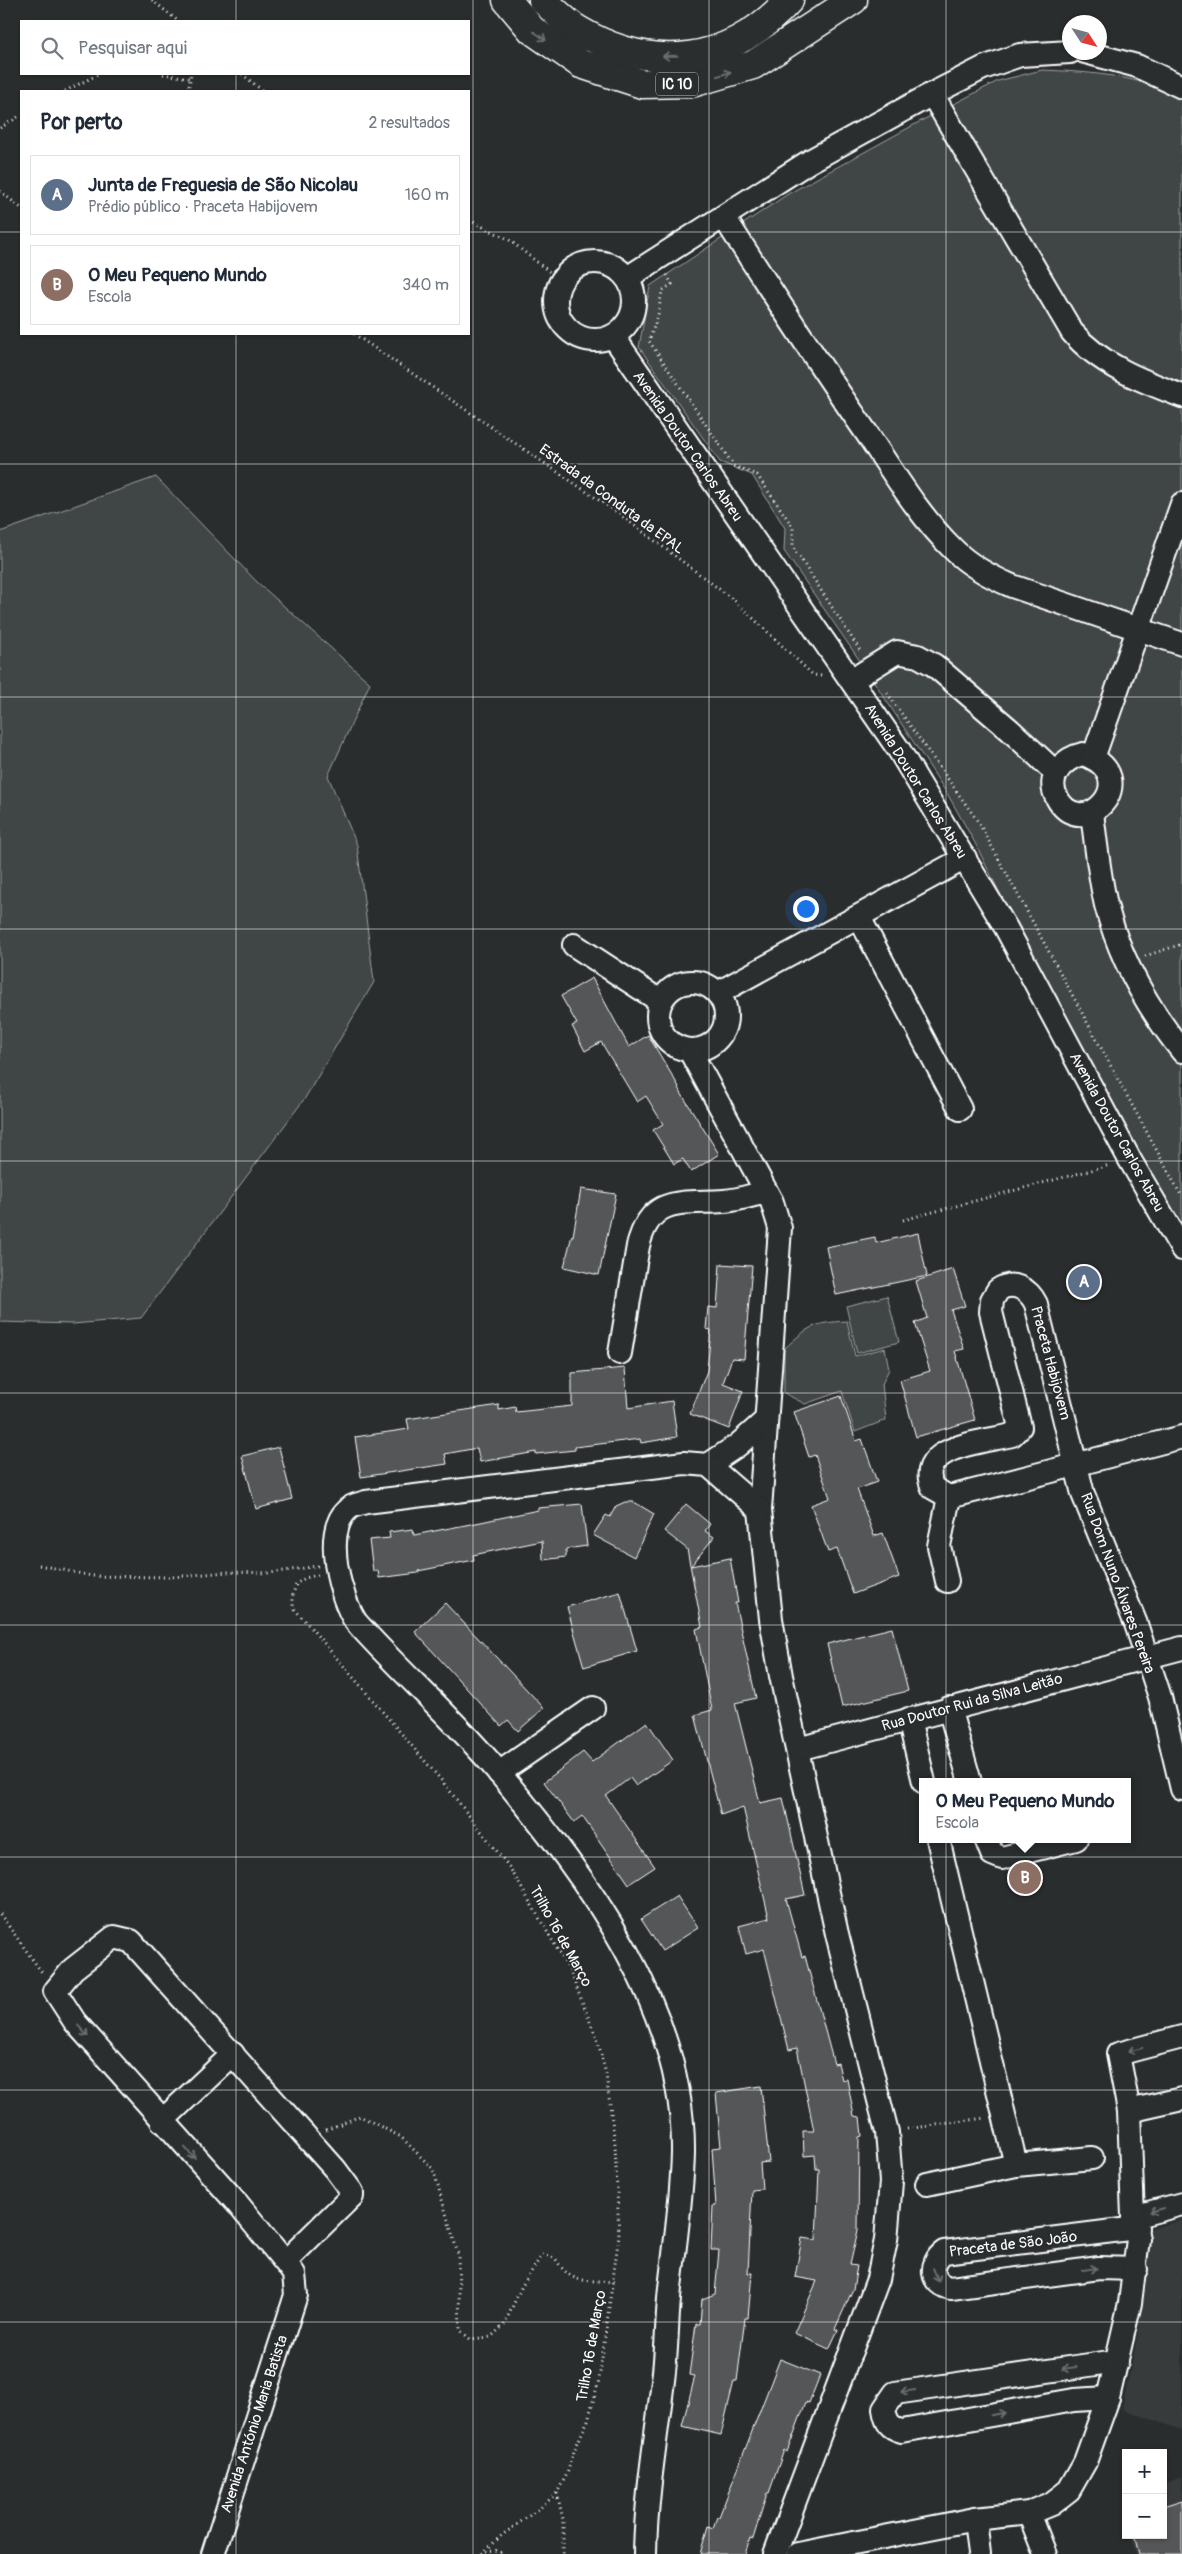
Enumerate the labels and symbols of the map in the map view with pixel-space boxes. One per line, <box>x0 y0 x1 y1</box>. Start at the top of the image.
north arrow <box>1062 15 1107 60</box>
one-way arrow <box>533 31 547 41</box>
one-way arrow <box>663 51 679 61</box>
one-way arrow <box>715 68 731 78</box>
road number: IC 10 <box>656 72 698 96</box>
street label: Avenida Doutor Carlos Abreu <box>628 367 747 525</box>
street label: Estrada da Conduta da EPAL <box>535 440 688 559</box>
street label: Avenida Doutor Carlos Abreu <box>860 700 971 862</box>
your location <box>793 896 819 922</box>
street label: Avenida Doutor Carlos Abreu <box>1065 1049 1168 1215</box>
pin: A <box>1068 1263 1100 1301</box>
street label: Praceta Habijovem <box>1026 1304 1075 1422</box>
street label: Rua Dom Nuno Álvares Pereira <box>1076 1490 1159 1676</box>
street label: Rua Doutor Rui da Silva Leitão <box>880 1669 1065 1736</box>
pin: B <box>1009 1859 1041 1897</box>
street label: Trilho 16 de Março <box>525 1882 596 1990</box>
one-way arrow <box>77 2025 89 2038</box>
one-way arrow <box>1127 2045 1143 2055</box>
one-way arrow <box>185 2146 196 2159</box>
one-way arrow <box>1150 2206 1166 2216</box>
street label: Praceta de São João <box>948 2227 1078 2262</box>
one-way arrow <box>1082 2264 1098 2274</box>
one-way arrow <box>932 2268 941 2283</box>
street label: Trilho 16 de Março <box>572 2289 611 2403</box>
street label: Avenida António Maria Batista <box>217 2333 292 2515</box>
one-way arrow <box>1061 2363 1077 2373</box>
one-way arrow <box>900 2386 916 2396</box>
one-way arrow <box>990 2408 1006 2418</box>

